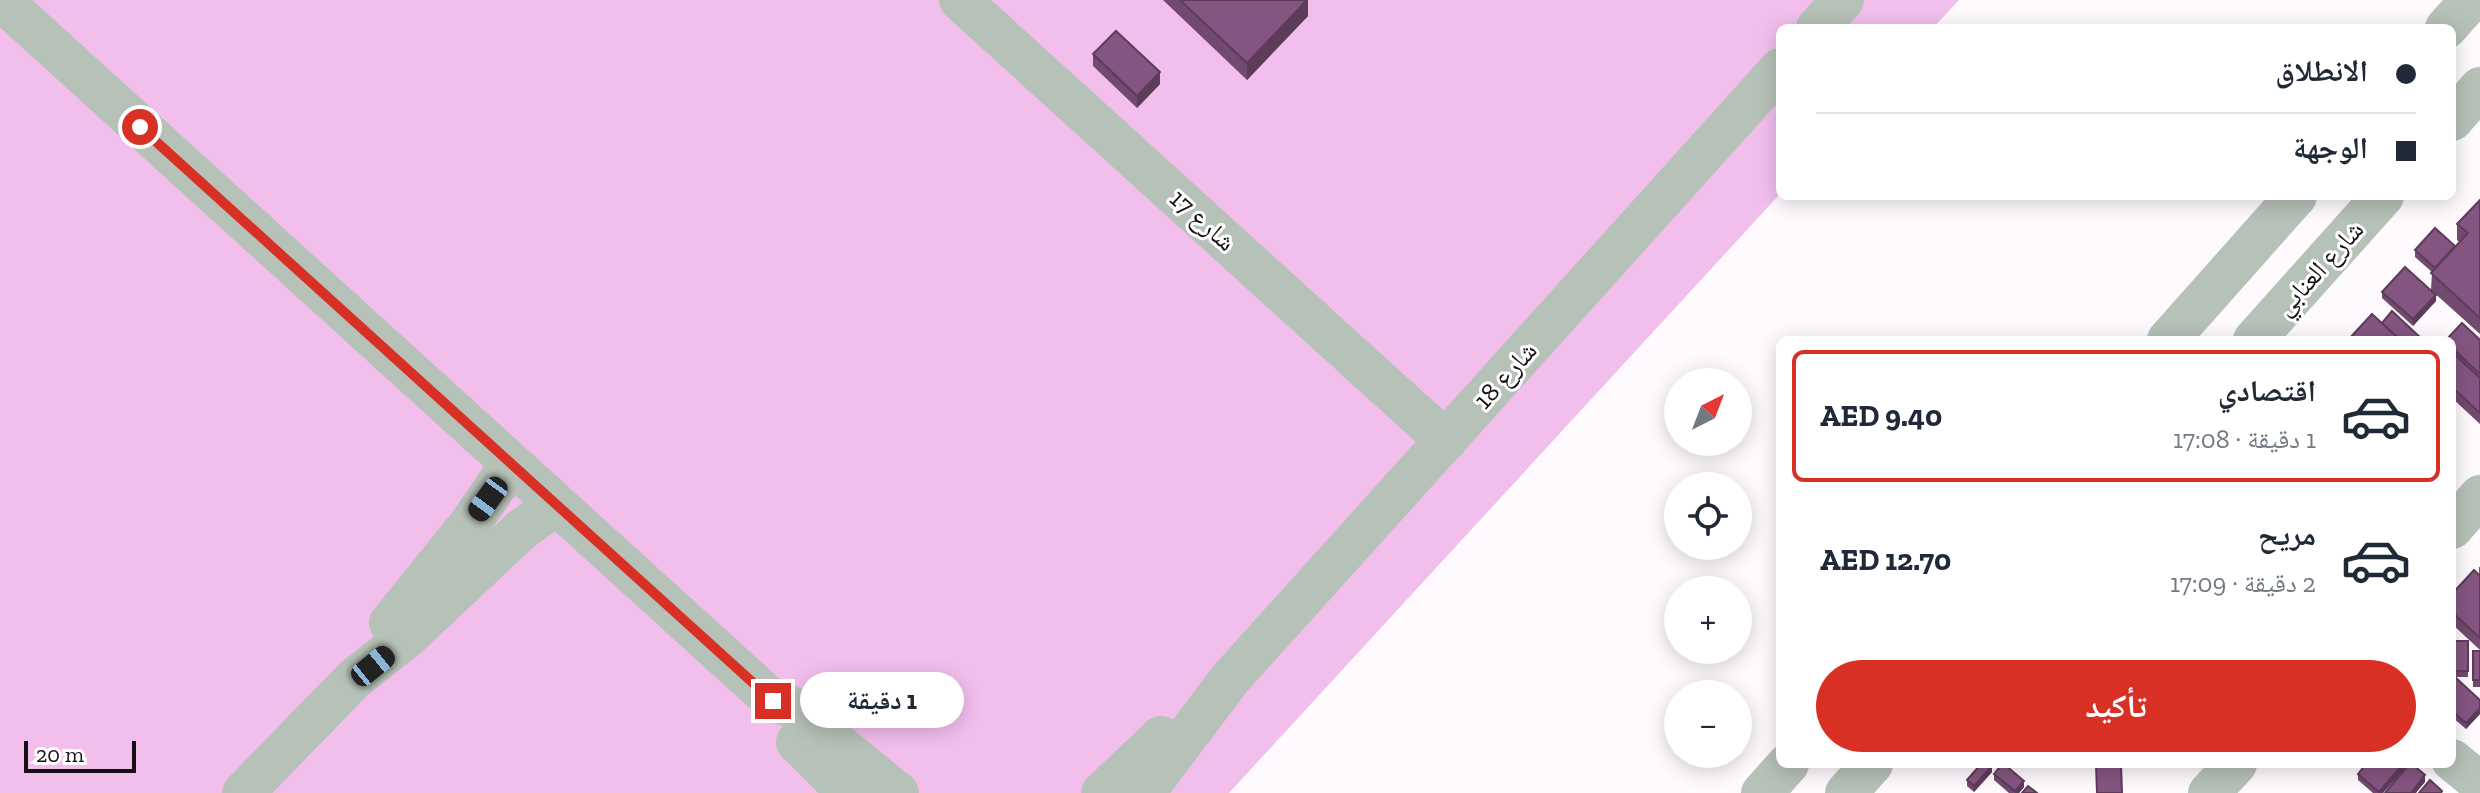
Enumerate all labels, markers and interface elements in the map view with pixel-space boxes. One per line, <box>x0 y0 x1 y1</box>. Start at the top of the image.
text: الانطلاق <box>2275 53 2368 89</box>
route start <box>122 109 158 145</box>
text: الوجهة <box>2293 130 2368 166</box>
street label: شارع 17 <box>1164 182 1242 258</box>
street label: شارع العنابي <box>2268 214 2373 325</box>
street label: شارع 18 <box>1467 335 1543 415</box>
north arrow <box>1664 368 1752 456</box>
map controls <box>1664 368 1752 768</box>
text: اقتصادي <box>2218 373 2316 409</box>
icon: car <box>2340 380 2412 452</box>
text: AED 9.40 <box>1820 398 1942 434</box>
text: 1 دقيقة · 17:08 <box>2173 423 2316 455</box>
button: locate <box>1664 472 1752 560</box>
car <box>464 473 512 525</box>
text: مريح <box>2258 517 2316 553</box>
icon: car <box>2340 524 2412 596</box>
text: AED 12.70 <box>1820 542 1951 578</box>
text: 2 دقيقة · 17:09 <box>2170 567 2316 599</box>
button: + <box>1664 576 1752 664</box>
car <box>347 642 399 690</box>
button: تأكيد <box>1816 660 2416 752</box>
callout: 1 دقيقة <box>801 673 965 729</box>
button: − <box>1664 680 1752 768</box>
route end <box>755 683 791 719</box>
text: 1 دقيقة <box>847 684 917 716</box>
scale bar <box>24 737 136 773</box>
text: 20 m <box>36 741 84 768</box>

